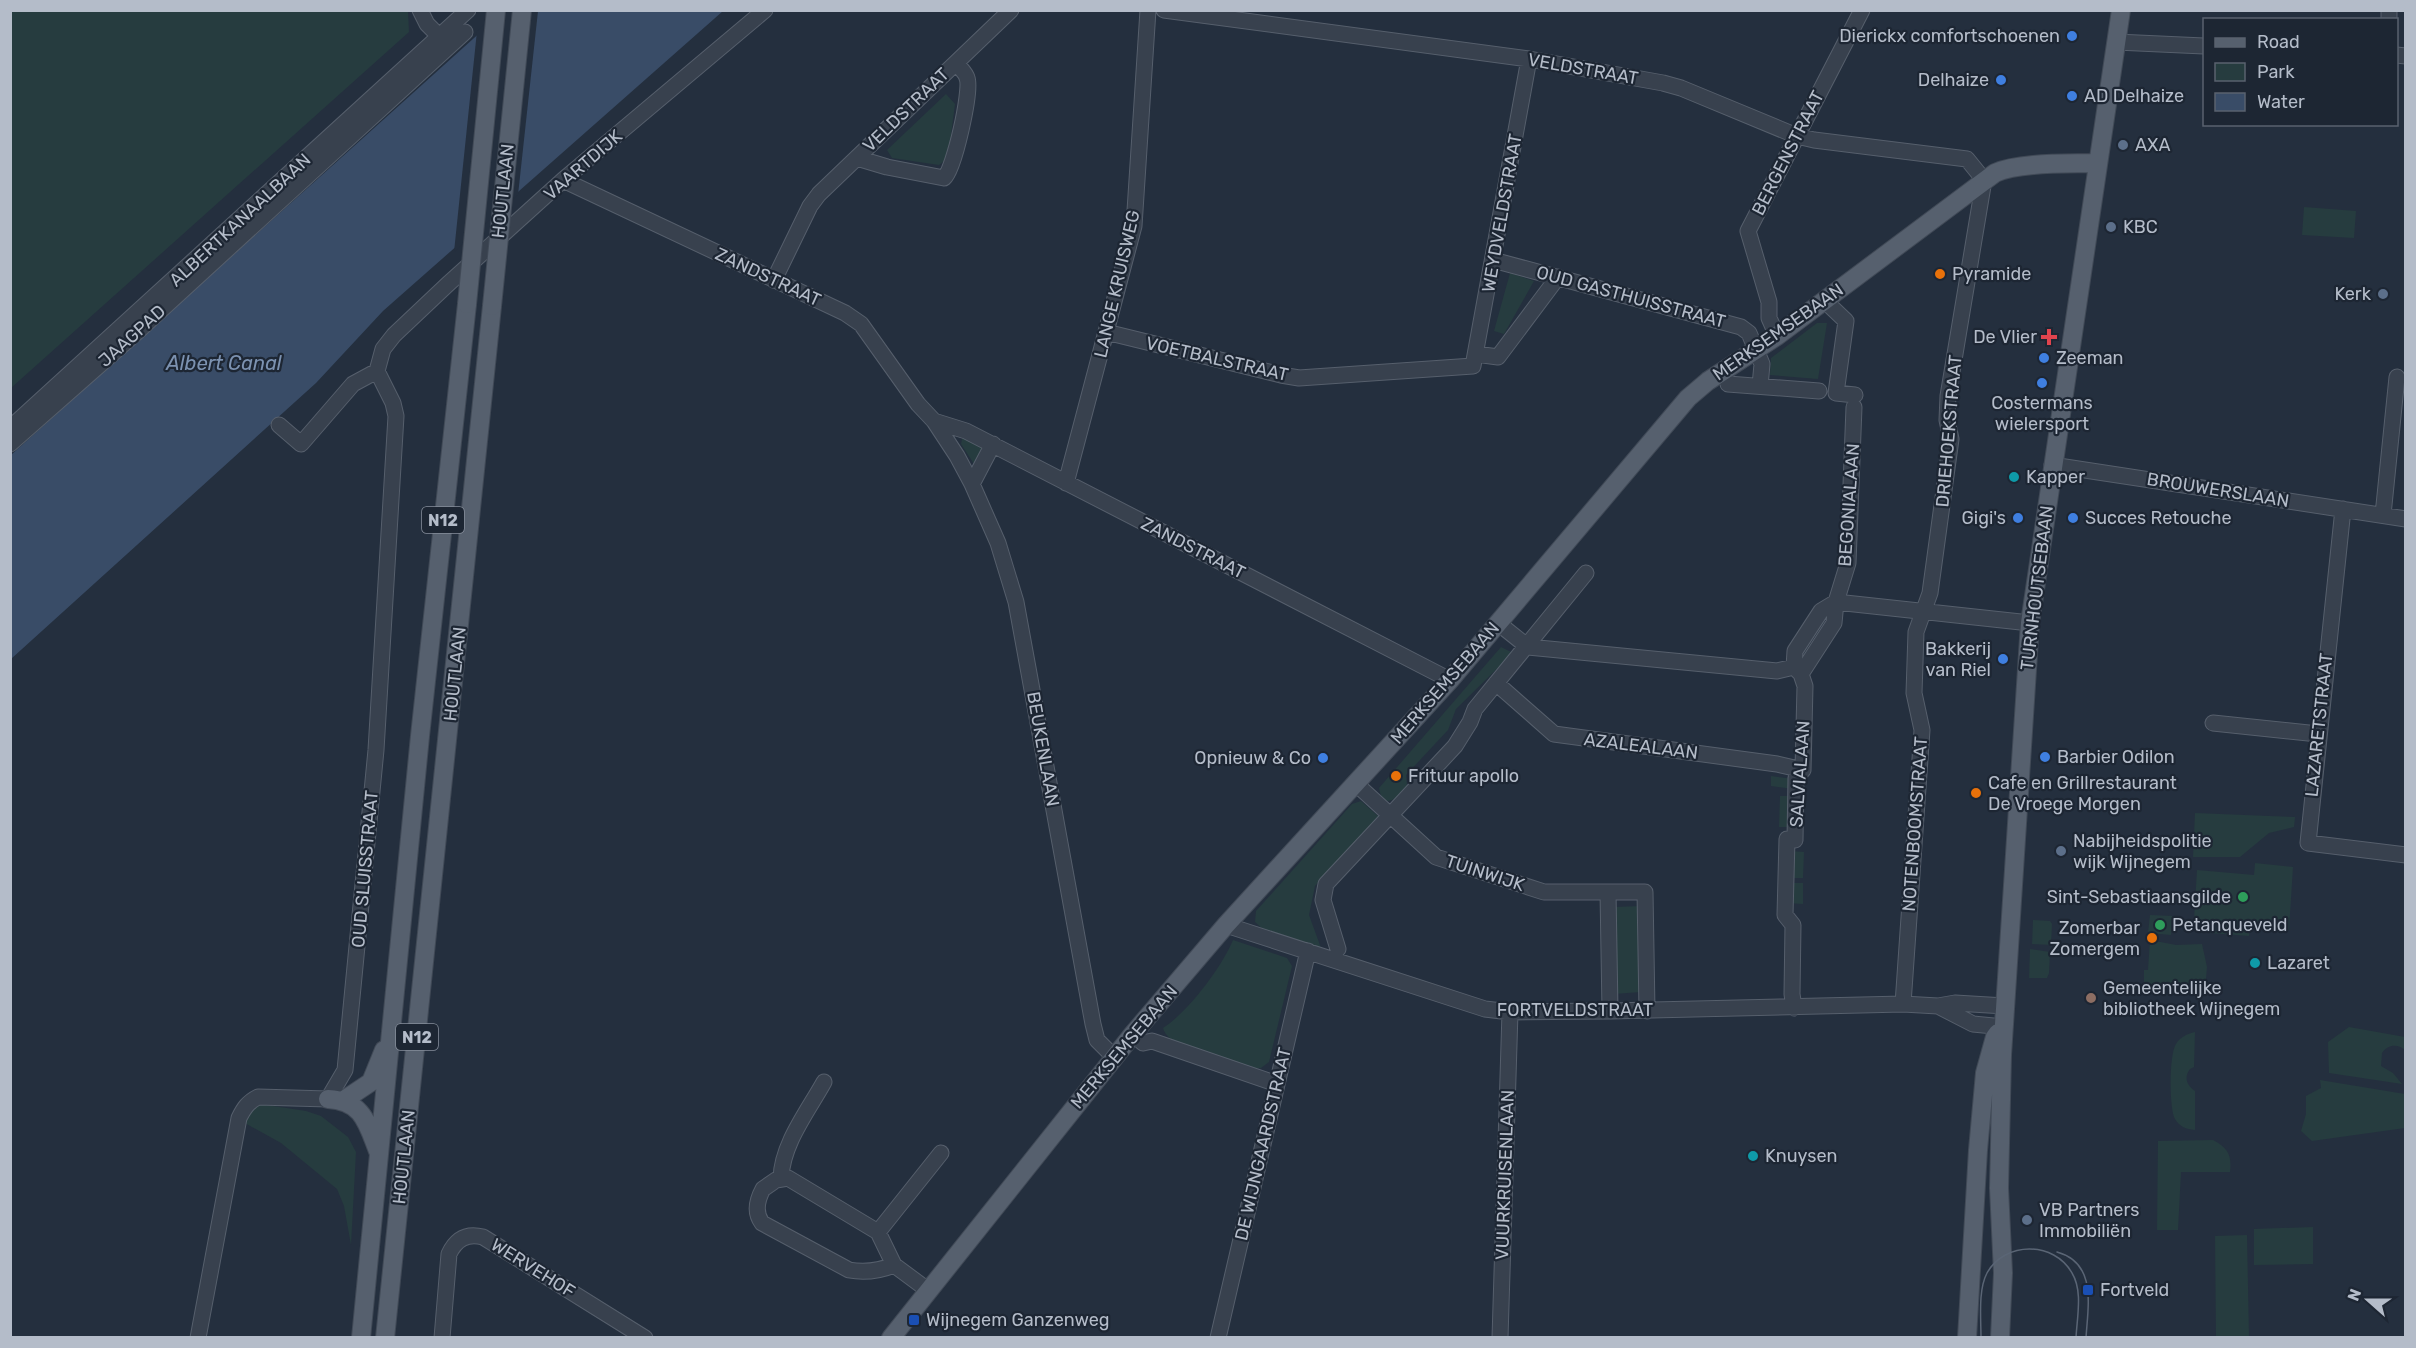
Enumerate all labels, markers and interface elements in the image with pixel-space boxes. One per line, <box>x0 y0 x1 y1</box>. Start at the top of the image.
legend <box>2203 18 2398 126</box>
place label: Dierickx comfortschoenen <box>1839 25 2060 47</box>
marker: Dierickx comfortschoenen <box>2065 29 2079 43</box>
text: Road <box>2257 31 2300 53</box>
street label: VELDSTRAAT <box>1526 48 1640 90</box>
text: Park <box>2257 61 2295 83</box>
street label: VELDSTRAAT <box>858 63 954 157</box>
place label: Delhaize <box>1918 69 1989 91</box>
marker: Delhaize <box>1994 73 2008 87</box>
place label: AD Delhaize <box>2084 85 2184 107</box>
street label: BERGENSTRAAT <box>1747 87 1829 219</box>
marker: AD Delhaize <box>2065 89 2079 103</box>
text: Water <box>2257 91 2305 113</box>
street label: VAARTDIJK <box>539 125 627 205</box>
street label: WEYDVELDSTRAAT <box>1477 132 1527 294</box>
place label: AXA <box>2135 134 2171 156</box>
marker: AXA <box>2116 138 2130 152</box>
street label: HOUTLAAN <box>487 143 519 239</box>
street label: ALBERTKANAALBAAN <box>165 149 315 291</box>
street label: LANGE KRUISWEG <box>1089 208 1145 360</box>
place label: KBC <box>2123 216 2158 238</box>
marker: KBC <box>2104 220 2118 234</box>
street label: ZANDSTRAAT <box>712 243 824 311</box>
street label: OUD GASTHUISSTRAAT <box>1534 261 1728 333</box>
place label: Pyramide <box>1952 263 2031 285</box>
marker: Pyramide <box>1933 267 1947 281</box>
street label: MERKSEMSEBAAN <box>1708 279 1848 385</box>
place label: Kerk <box>2335 283 2372 305</box>
marker: Kerk <box>2376 287 2390 301</box>
street label: JAAGPAD <box>94 300 170 372</box>
place label: De Vlier <box>1973 326 2037 348</box>
marker: De Vlier <box>2042 330 2056 344</box>
street label: VOETBALSTRAAT <box>1144 332 1290 386</box>
place label: Zeeman <box>2056 347 2124 369</box>
water label: Albert Canal <box>165 351 283 375</box>
marker: Zeeman <box>2037 351 2051 365</box>
street label: DRIEHOEKSTRAAT <box>1931 354 1967 508</box>
marker: Costermans wielersport <box>2035 376 2049 390</box>
place label: Costermans wielersport <box>1991 392 2093 435</box>
street label: BEGONIALAAN <box>1834 443 1864 567</box>
place label: Kapper <box>2026 466 2085 488</box>
street label: BROUWERSLAAN <box>2145 468 2291 512</box>
marker: Kapper <box>2007 470 2021 484</box>
street label: TURNHOUTSEBAAN <box>2016 504 2058 672</box>
road number: N12 <box>422 507 464 533</box>
place label: Gigi's <box>1962 507 2006 529</box>
place label: Succes Retouche <box>2085 507 2231 529</box>
marker: Gigi's <box>2011 511 2025 525</box>
marker: Succes Retouche <box>2066 511 2080 525</box>
street label: ZANDSTRAAT <box>1137 512 1249 584</box>
street label: MERKSEMSEBAAN <box>1386 617 1504 749</box>
street label: HOUTLAAN <box>439 626 471 722</box>
place label: Bakkerij van Riel <box>1925 638 1991 681</box>
marker: Bakkerij van Riel <box>1996 652 2010 666</box>
street label: LAZARETSTRAAT <box>2301 652 2337 798</box>
street label: BEUKENLAAN <box>1022 690 1064 808</box>
street label: SALVIALAAN <box>1785 720 1815 828</box>
street label: AZALEALAAN <box>1583 728 1699 764</box>
street label: NOTENBOOMSTRAAT <box>1898 736 1932 912</box>
place label: Barbier Odilon <box>2057 746 2175 768</box>
place label: Opnieuw & Co <box>1194 747 1311 769</box>
marker: Barbier Odilon <box>2038 750 2052 764</box>
marker: Opnieuw & Co <box>1316 751 1330 765</box>
place label: Frituur apollo <box>1408 765 1519 787</box>
marker: Frituur apollo <box>1389 769 1403 783</box>
place label: Cafe en Grillrestaurant De Vroege Morgen <box>1988 772 2177 815</box>
marker: Cafe en Grillrestaurant De Vroege Morgen <box>1969 786 1983 800</box>
street label: OUD SLUISSTRAAT <box>347 789 383 949</box>
place label: Nabijheidspolitie wijk Wijnegem <box>2073 830 2212 873</box>
marker: Nabijheidspolitie wijk Wijnegem <box>2054 844 2068 858</box>
street label: TUINWIJK <box>1443 850 1528 896</box>
place label: Sint-Sebastiaansgilde <box>2047 886 2231 908</box>
marker: Sint-Sebastiaansgilde <box>2236 890 2250 904</box>
place label: Petanqueveld <box>2172 914 2287 936</box>
place label: Zomerbar Zomergem <box>2050 917 2140 960</box>
marker: Petanqueveld <box>2153 918 2167 932</box>
marker: Zomerbar Zomergem <box>2145 931 2159 945</box>
place label: Lazaret <box>2267 952 2330 974</box>
marker: Lazaret <box>2248 956 2262 970</box>
place label: Gemeentelijke bibliotheek Wijnegem <box>2103 977 2280 1020</box>
street label: MERKSEMSEBAAN <box>1066 981 1182 1113</box>
marker: Gemeentelijke bibliotheek Wijnegem <box>2084 991 2098 1005</box>
street label: FORTVELDSTRAAT <box>1497 999 1653 1021</box>
road number: N12 <box>396 1024 438 1050</box>
street label: DE WIJNGAARDSTRAAT <box>1230 1045 1296 1243</box>
street label: VUURKRUISENLAAN <box>1491 1089 1519 1261</box>
street label: HOUTLAAN <box>388 1109 420 1205</box>
place label: Knuysen <box>1765 1145 1837 1167</box>
marker: Knuysen <box>1746 1149 1760 1163</box>
place label: VB Partners Immobiliën <box>2039 1199 2139 1242</box>
marker: VB Partners Immobiliën <box>2020 1213 2034 1227</box>
street label: WERVEHOF <box>487 1234 579 1302</box>
north arrow <box>2338 1270 2398 1330</box>
place label: Fortveld <box>2100 1279 2169 1301</box>
marker: Fortveld <box>2081 1283 2095 1297</box>
text: N <box>2344 1286 2365 1304</box>
place label: Wijnegem Ganzenweg <box>926 1309 1110 1331</box>
marker: Wijnegem Ganzenweg <box>907 1313 921 1327</box>

